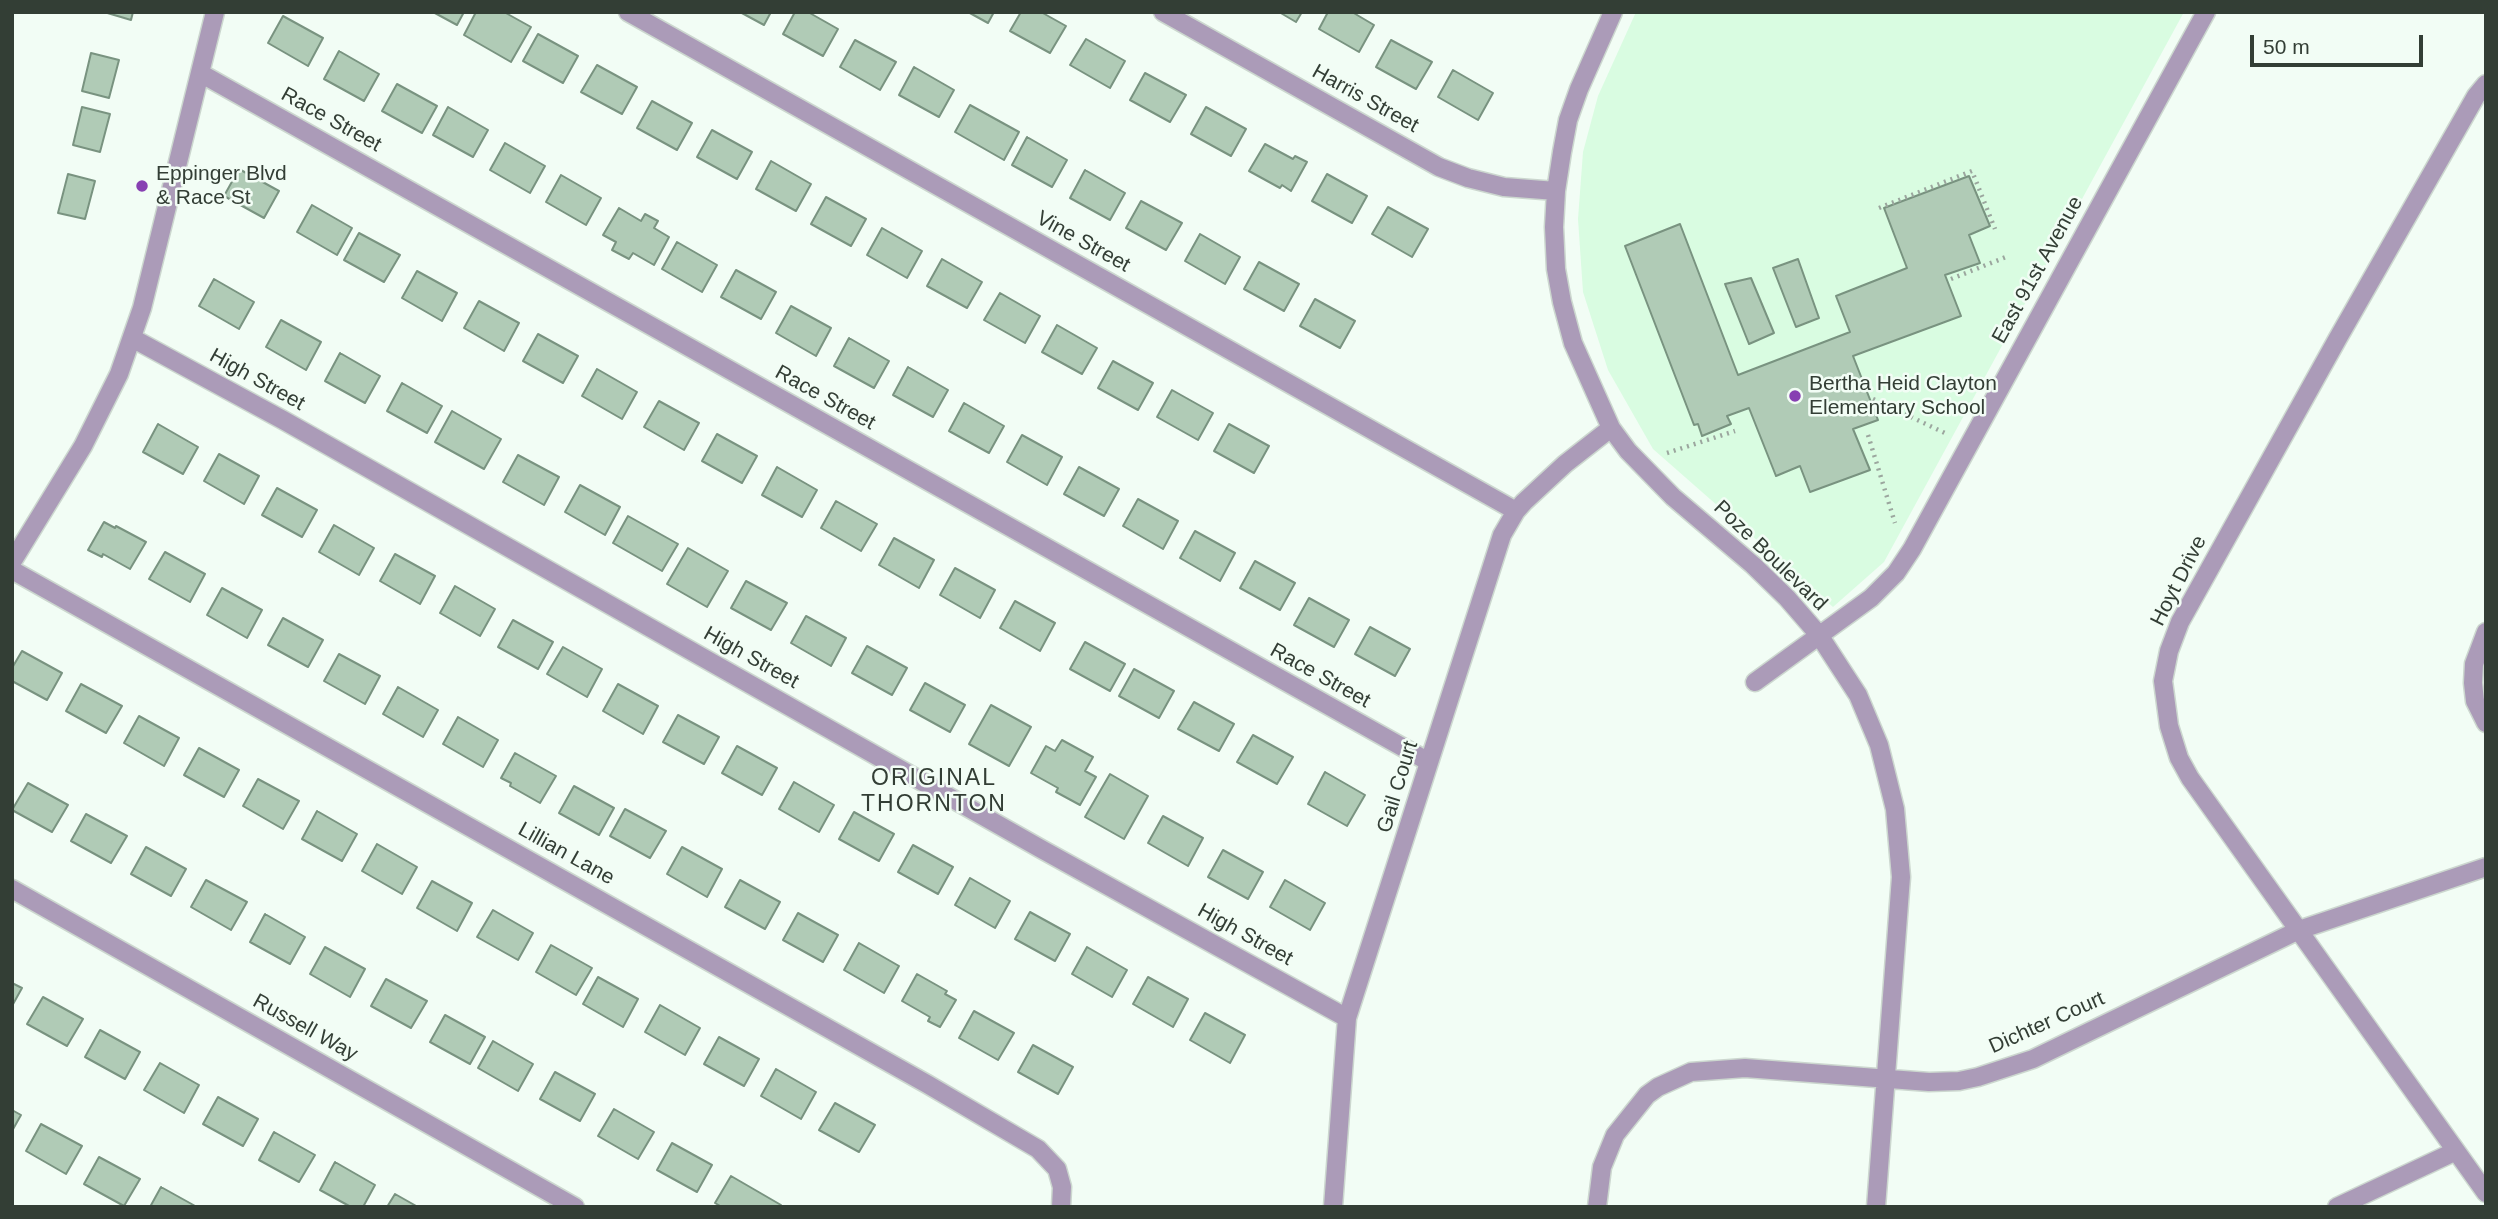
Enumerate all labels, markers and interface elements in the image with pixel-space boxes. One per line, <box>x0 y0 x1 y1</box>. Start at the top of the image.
scale bar <box>2253 21 2426 65</box>
text: 50 m <box>2263 35 2310 58</box>
street label: Harris Street <box>1307 59 1423 139</box>
street label: Race Street <box>276 82 386 158</box>
place label: Eppinger Blvd & Race St <box>156 161 287 211</box>
marker: Eppinger Blvd & Race St <box>134 178 150 194</box>
street label: East 91st Avenue <box>1987 192 2089 348</box>
street label: Vine Street <box>1032 206 1134 278</box>
street label: High Street <box>205 344 309 416</box>
street label: Race Street <box>770 360 880 436</box>
place label: Bertha Heid Clayton Elementary School <box>1809 371 1997 421</box>
marker: Bertha Heid Clayton Elementary School <box>1787 388 1803 404</box>
street label: Poze Boulevard <box>1708 495 1832 617</box>
street label: Hoyt Drive <box>2146 532 2212 630</box>
street label: High Street <box>699 622 803 694</box>
street label: Race Street <box>1265 638 1375 714</box>
street label: Gail Court <box>1372 738 1424 836</box>
district label: ORIGINAL THORNTON <box>862 765 1006 819</box>
street label: Lillian Lane <box>513 817 619 891</box>
street label: High Street <box>1193 899 1297 971</box>
street label: Dichter Court <box>1985 986 2109 1060</box>
street label: Russell Way <box>248 989 362 1067</box>

